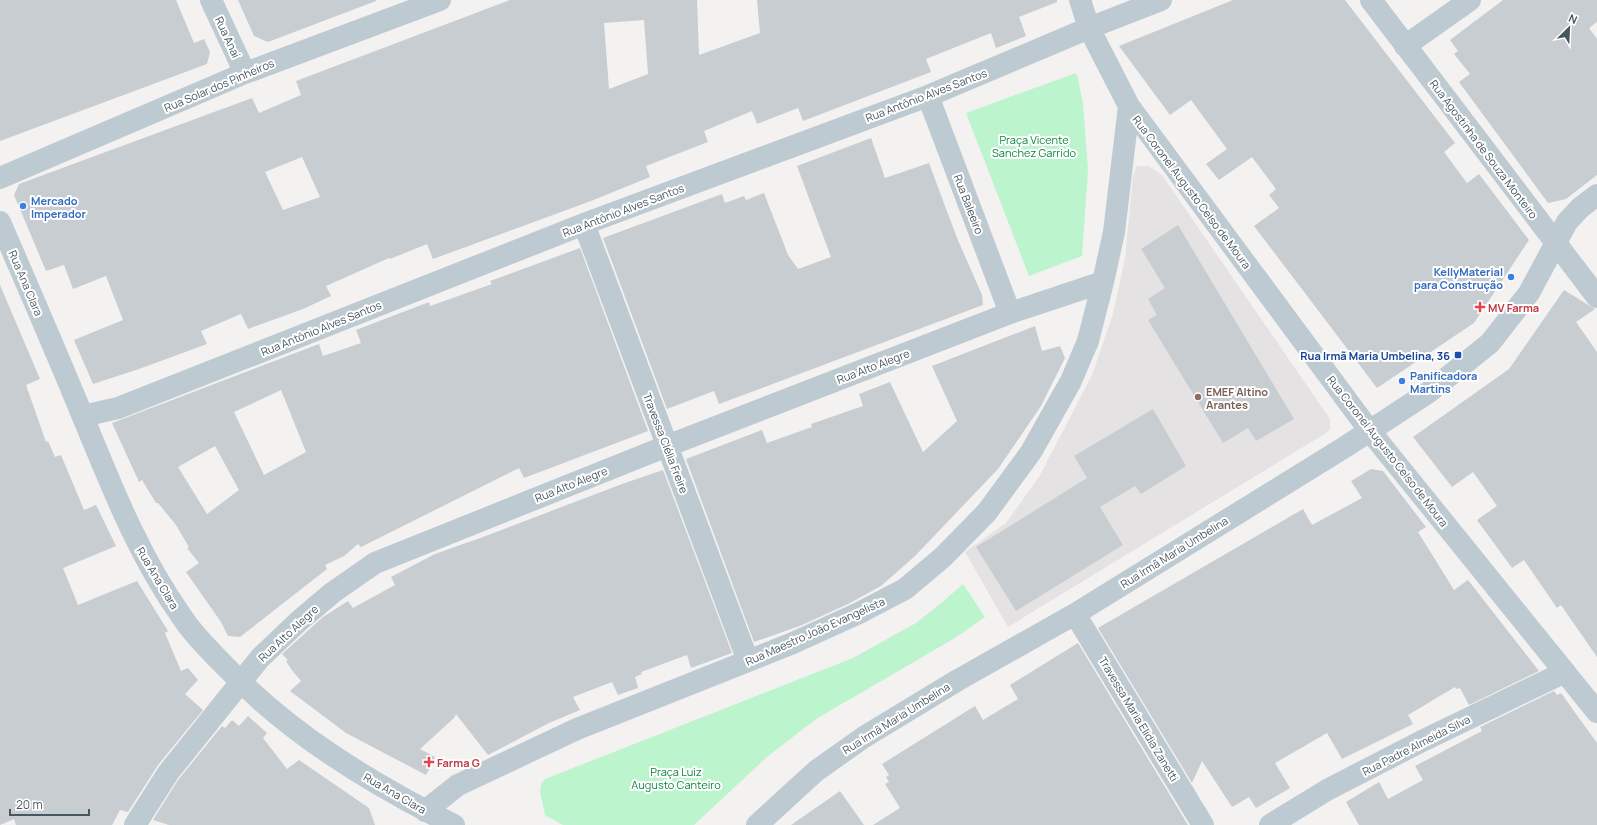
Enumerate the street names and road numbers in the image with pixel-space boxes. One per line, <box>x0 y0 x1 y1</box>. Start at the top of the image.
street label: Rua Anaí <box>212 14 244 60</box>
street label: Rua Solar dos Pinheiros <box>162 55 277 115</box>
street label: Rua Antônio Alves Santos <box>863 65 989 125</box>
street label: Rua Agostinha de Souza Monteiro <box>1427 76 1542 222</box>
street label: Rua Coronel Augusto Celso de Moura <box>1129 112 1255 272</box>
street label: Rua Baleeiro <box>951 172 987 237</box>
street label: Rua Antônio Alves Santos <box>560 180 686 240</box>
street label: Rua Ana Clara <box>5 248 47 318</box>
street label: Rua Antônio Alves Santos <box>258 297 384 359</box>
street label: Rua Alto Alegre <box>834 345 912 387</box>
street label: Rua Coronel Augusto Celso de Moura <box>1324 372 1452 530</box>
street label: Travessa Clélia Freire <box>640 391 692 496</box>
street label: Rua Alto Alegre <box>533 462 610 505</box>
street label: Rua Irmã Maria Umbelina <box>1117 513 1231 591</box>
street label: Rua Ana Clara <box>134 544 182 612</box>
street label: Rua Maestro João Evangelista <box>743 593 887 669</box>
street label: Rua Alto Alegre <box>255 601 322 665</box>
street label: Travessa Maria Elidia Zanetti <box>1096 654 1182 784</box>
street label: Rua Irmã Maria Umbelina <box>839 679 953 757</box>
street label: Rua Padre Almeida Silva <box>1359 711 1473 779</box>
street label: Rua Ana Clara <box>361 769 429 817</box>

